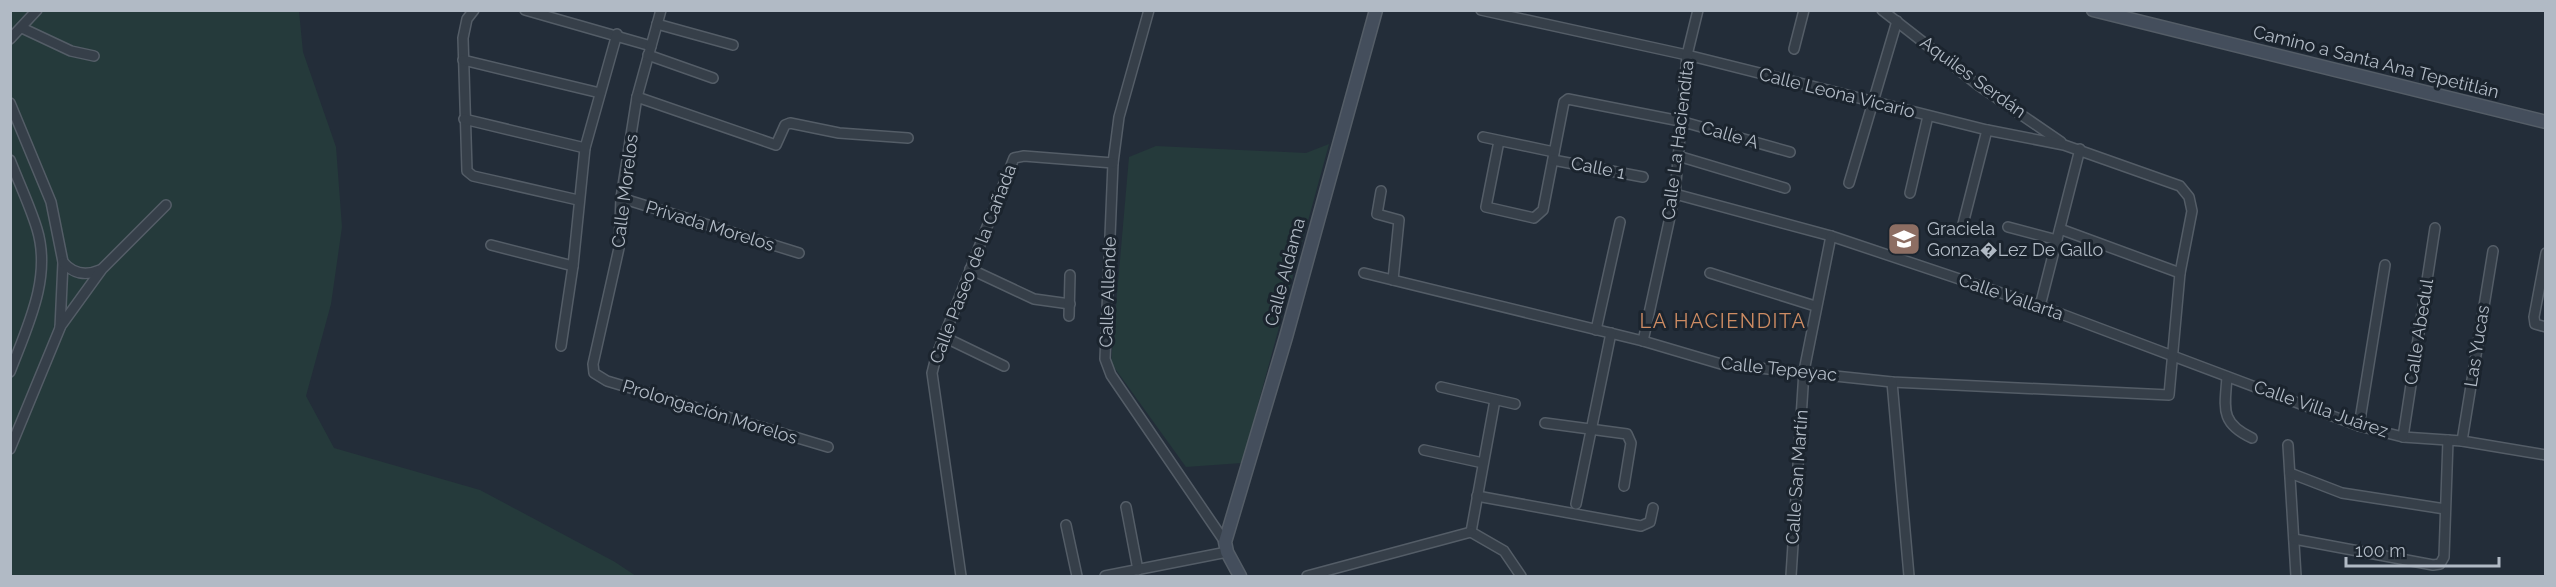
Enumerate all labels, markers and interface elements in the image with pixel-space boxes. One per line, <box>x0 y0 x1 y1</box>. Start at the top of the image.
street label: Camino a Santa Ana Tepetitlán <box>2251 21 2501 102</box>
street label: Aquiles Serdán <box>1916 31 2030 122</box>
street label: Calle La Haciendita <box>1657 59 1698 221</box>
street label: Calle Leona Vicario <box>1757 63 1917 122</box>
street label: Calle A <box>1699 116 1761 153</box>
street label: Calle Morelos <box>607 133 642 249</box>
street label: Calle 1 <box>1569 152 1627 183</box>
street label: Calle Paseo de la Cañada <box>925 161 1020 366</box>
street label: Privada Morelos <box>643 196 777 255</box>
street label: Calle Aldama <box>1260 216 1309 328</box>
place label: Graciela Gonza�Lez De Gallo <box>1927 218 2103 260</box>
school or university icon: Graciela Gonza�Lez De Gallo <box>1886 221 1922 257</box>
street label: Calle Allende <box>1095 236 1120 348</box>
street label: Calle Vallarta <box>1956 269 2066 324</box>
street label: Calle Abedul <box>2400 277 2437 386</box>
street label: Las Yucas <box>2460 303 2493 388</box>
district label: LA HACIENDITA <box>1640 309 1806 333</box>
street label: Calle Tepeyac <box>1720 352 1838 385</box>
street label: Prolongación Morelos <box>620 375 800 448</box>
street label: Calle Villa Juárez <box>2251 376 2391 441</box>
street label: Calle San Martín <box>1781 409 1812 545</box>
scale bar <box>2346 530 2499 568</box>
text: 100 m <box>2355 540 2406 561</box>

